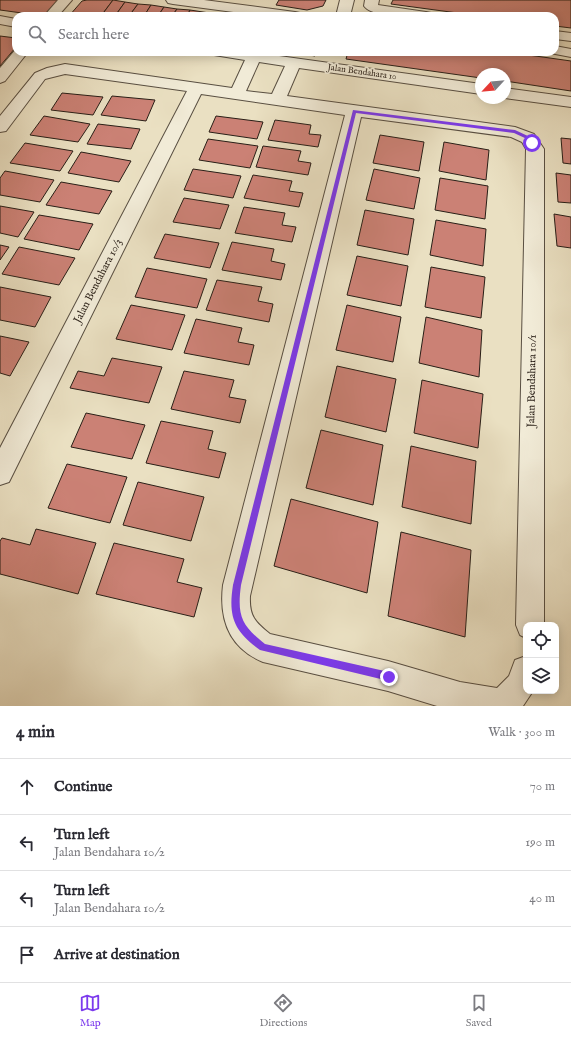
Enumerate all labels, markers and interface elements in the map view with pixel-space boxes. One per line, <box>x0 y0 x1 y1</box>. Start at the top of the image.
search box <box>12 12 559 56</box>
icon: search <box>26 23 48 45</box>
text: Search here <box>58 25 129 44</box>
street label: Jalan Bendahara 10 <box>326 62 397 82</box>
north arrow <box>475 68 511 104</box>
route start <box>523 134 541 152</box>
street label: Jalan Bendahara 10/3 <box>70 236 125 327</box>
street label: Jalan Bendahara 10/1 <box>524 334 540 430</box>
map controls <box>523 622 559 694</box>
button: locate <box>523 622 559 658</box>
button: layers <box>523 658 559 694</box>
route end <box>380 668 398 686</box>
text: 4 min <box>16 722 55 743</box>
text: Walk · 300 m <box>488 724 555 741</box>
icon: ahead <box>16 776 38 798</box>
text: Continue <box>54 777 112 796</box>
text: 70 m <box>530 778 555 795</box>
text: Turn left <box>54 825 110 844</box>
icon: left <box>16 832 38 854</box>
text: 190 m <box>525 834 555 851</box>
text: Jalan Bendahara 10/2 <box>54 844 165 861</box>
text: Turn left <box>54 881 110 900</box>
icon: left <box>16 888 38 910</box>
text: 40 m <box>529 890 555 907</box>
text: Jalan Bendahara 10/2 <box>54 900 165 917</box>
icon: arrive <box>16 944 38 966</box>
text: Arrive at destination <box>54 945 180 964</box>
tab: Map <box>79 992 101 1030</box>
tab: Directions <box>260 992 307 1030</box>
tab: Saved <box>466 992 492 1030</box>

